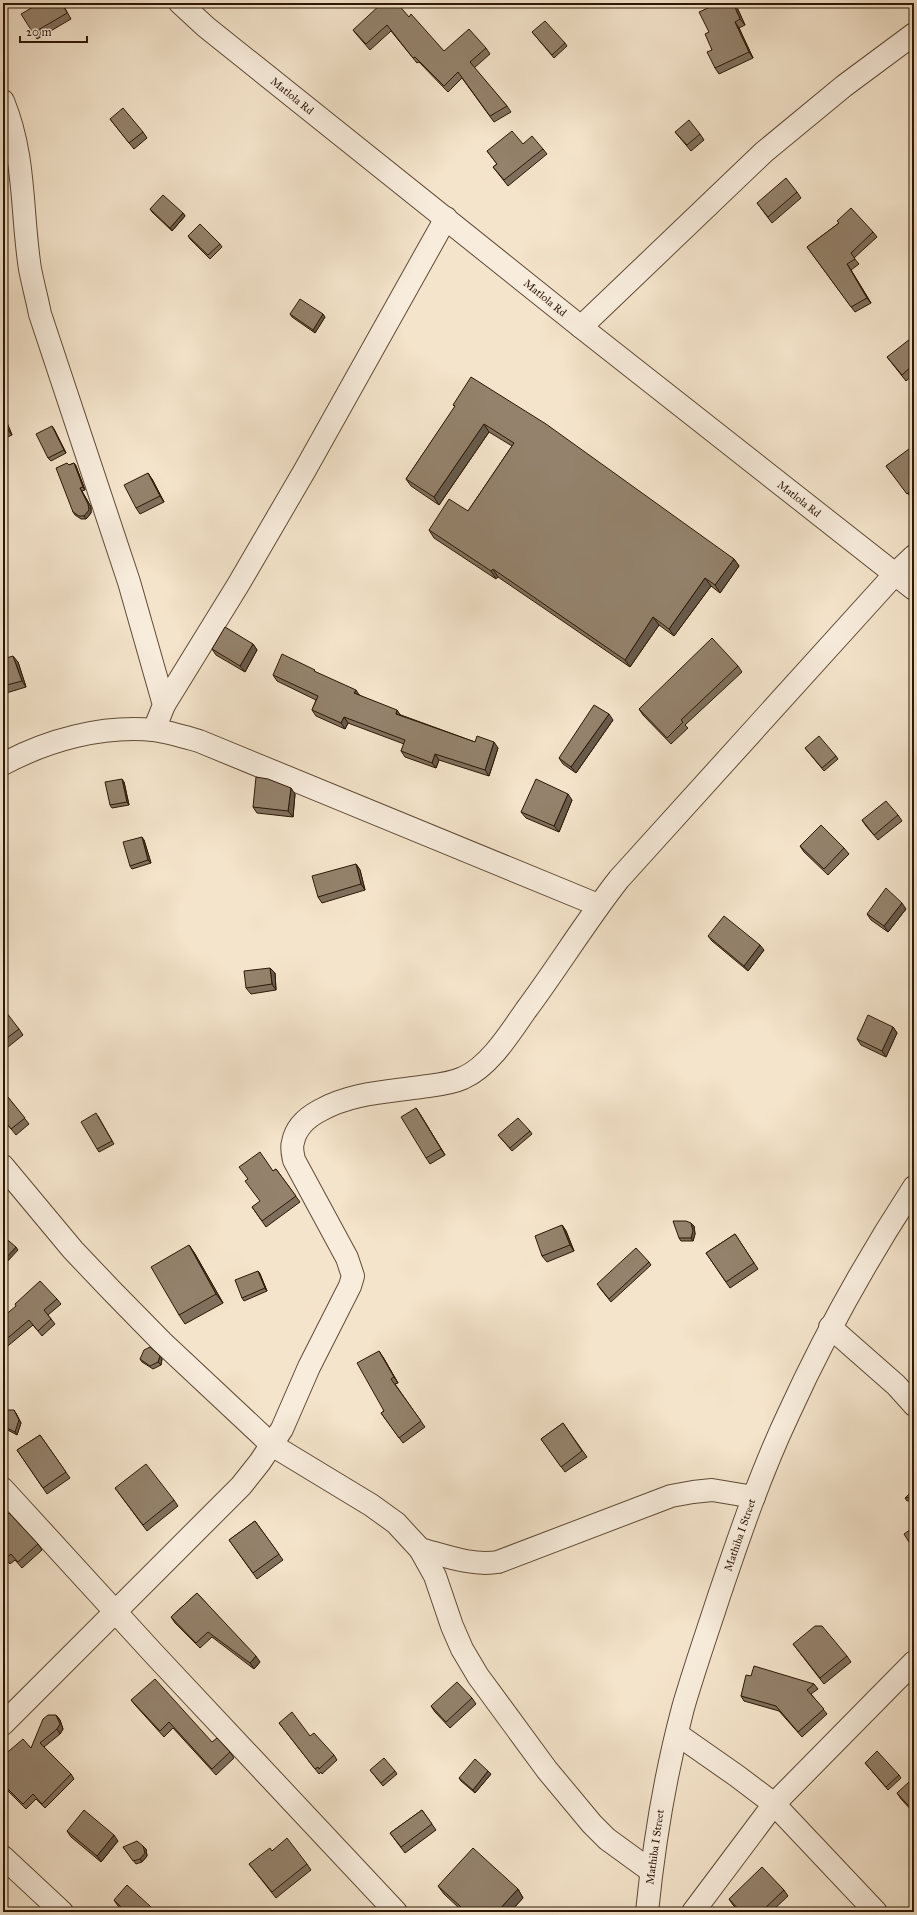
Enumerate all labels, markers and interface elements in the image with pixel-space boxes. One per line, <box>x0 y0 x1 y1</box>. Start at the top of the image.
scale bar <box>20 18 87 44</box>
text: 20 m <box>26 25 52 39</box>
street label: Matlola Rd <box>268 75 317 118</box>
street label: Matlola Rd <box>521 277 570 320</box>
street label: Matlola Rd <box>775 478 824 520</box>
street label: Mathiba I Street <box>722 1497 759 1573</box>
street label: Mathiba I Street <box>643 1808 667 1885</box>

